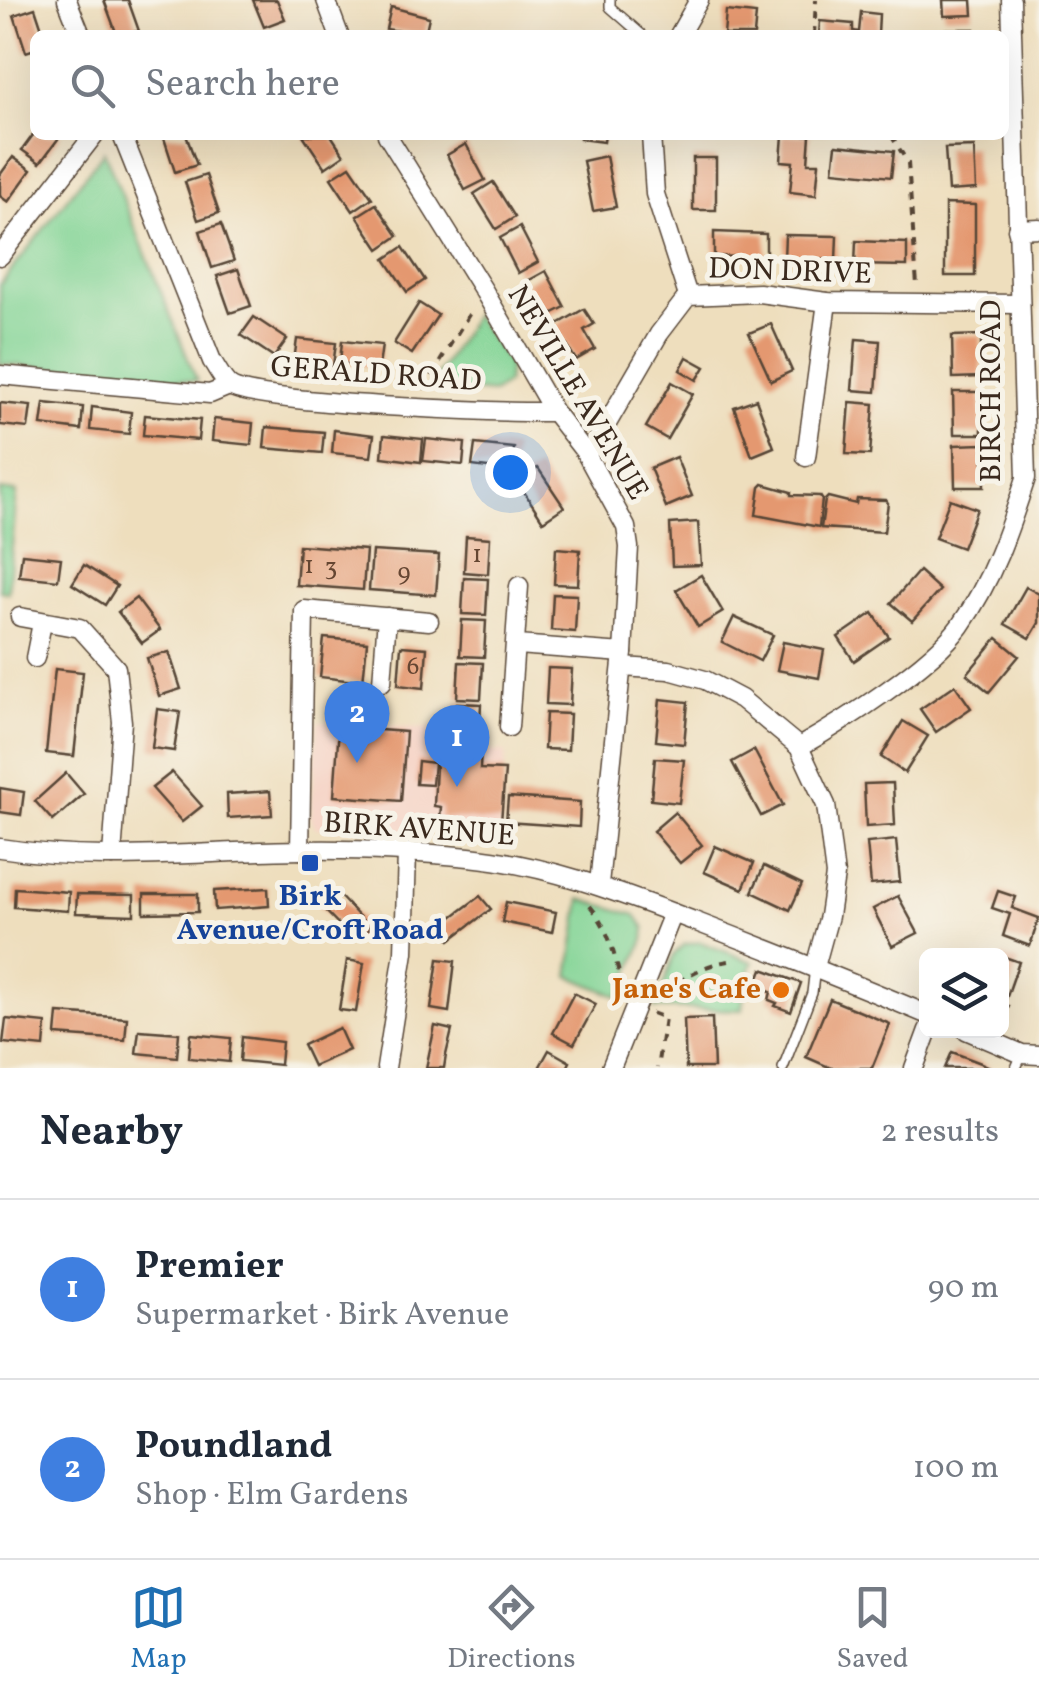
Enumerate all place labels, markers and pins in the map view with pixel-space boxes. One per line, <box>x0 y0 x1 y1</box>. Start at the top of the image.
pin: 2 <box>324 680 390 763</box>
pin: 1 <box>424 704 490 787</box>
marker: Birk Avenue/Croft Road <box>299 852 321 874</box>
place label: Birk Avenue/Croft Road <box>177 876 443 952</box>
place label: Jane's Cafe <box>611 969 761 1011</box>
marker: Jane's Cafe <box>770 979 792 1001</box>

